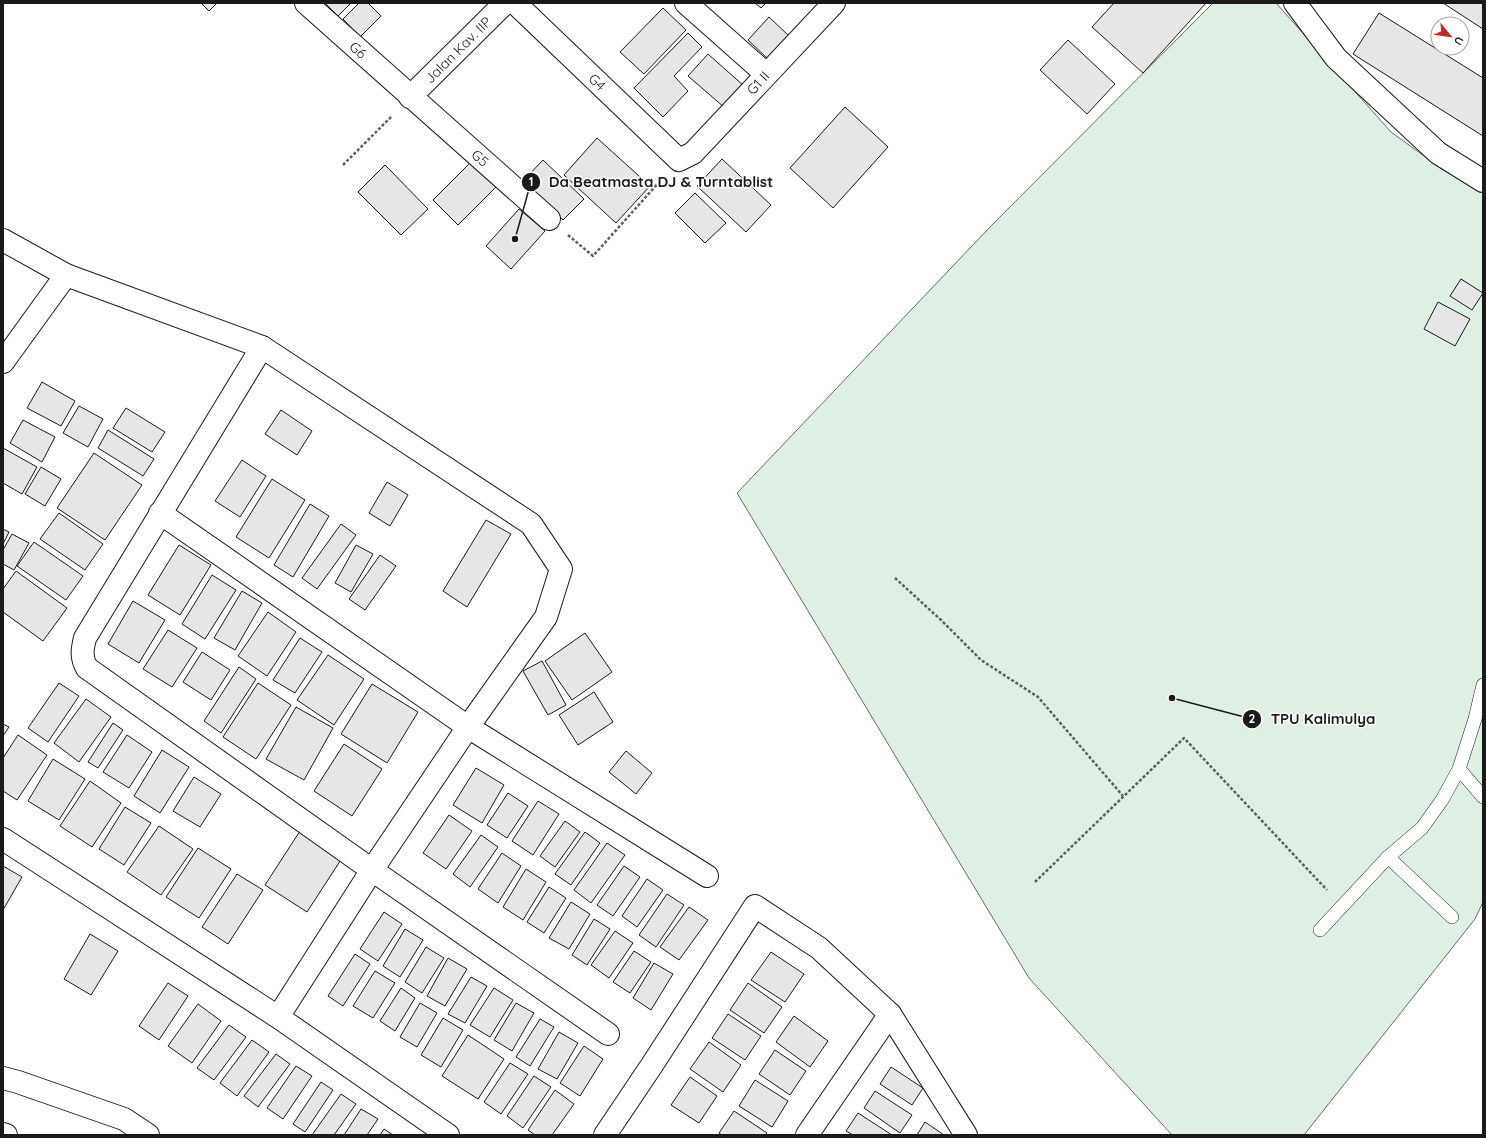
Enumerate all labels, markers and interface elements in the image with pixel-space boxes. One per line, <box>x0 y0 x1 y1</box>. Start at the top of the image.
street label: Jalan Kav. IIP <box>421 13 495 87</box>
north arrow <box>1430 16 1470 56</box>
text: U <box>1451 34 1467 48</box>
street label: G6 <box>346 38 371 63</box>
street label: G1 II <box>743 67 773 99</box>
street label: G4 <box>585 70 609 94</box>
street label: G5 <box>468 145 492 171</box>
callout: Da Beatmasta DJ & Turntablist <box>521 168 781 195</box>
text: Da Beatmasta DJ & Turntablist <box>549 172 773 191</box>
text: 1 <box>529 174 533 189</box>
callout: TPU Kalimulya <box>1242 706 1383 733</box>
text: TPU Kalimulya <box>1271 709 1375 728</box>
text: 2 <box>1249 711 1256 726</box>

